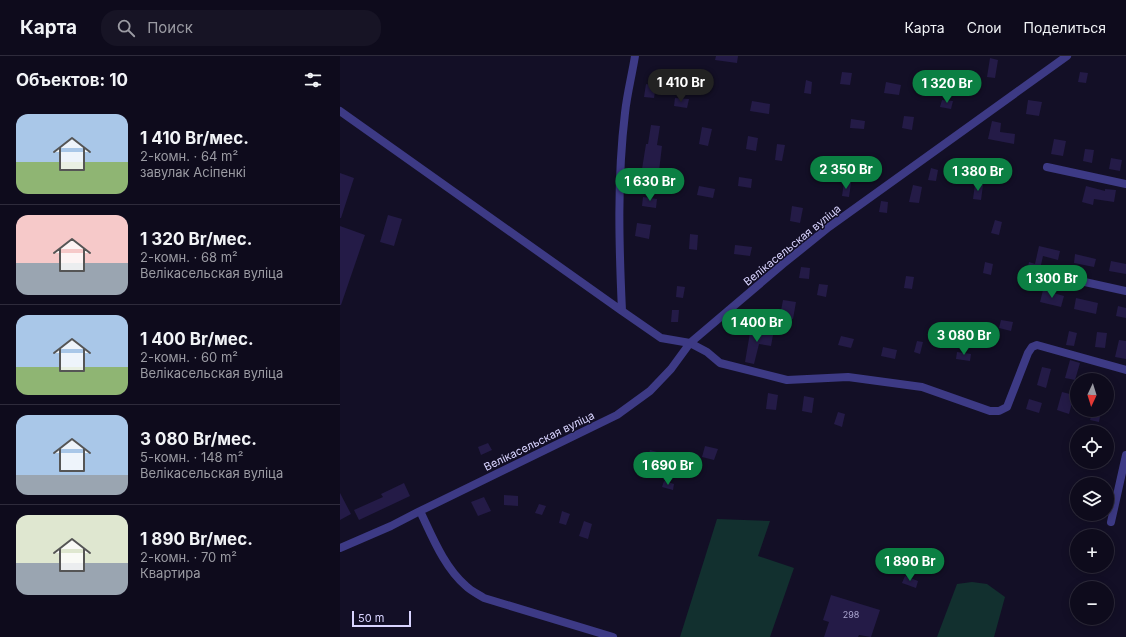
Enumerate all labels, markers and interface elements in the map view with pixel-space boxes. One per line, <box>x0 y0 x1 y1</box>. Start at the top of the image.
search box <box>101 10 381 46</box>
text: Карта <box>20 16 77 39</box>
icon: search <box>115 17 137 39</box>
text: Поиск <box>147 18 193 37</box>
text: Карта <box>904 19 945 36</box>
text: Слои <box>967 19 1002 36</box>
text: Поделиться <box>1024 19 1106 36</box>
icon: filters <box>302 69 324 91</box>
pin: 1 410 Br <box>640 69 722 103</box>
text: Объектов: 10 <box>16 70 128 90</box>
pin: 1 320 Br <box>906 70 988 104</box>
text: 1 410 Br <box>657 74 705 90</box>
text: 1 320 Br <box>921 75 973 91</box>
text: 1 410 Br/мес. <box>140 128 249 148</box>
icon: home <box>48 130 96 178</box>
text: 2-комн. · 64 m² <box>140 148 238 164</box>
pin: 2 350 Br <box>805 156 887 190</box>
pin: 1 380 Br <box>937 158 1019 192</box>
text: 2 350 Br <box>819 161 873 177</box>
text: 1 380 Br <box>952 163 1004 179</box>
text: завулак Асіпенкі <box>140 164 246 180</box>
pin: 1 630 Br <box>609 168 691 202</box>
text: 1 630 Br <box>624 173 676 189</box>
street label: Велікасельская вуліца <box>741 201 843 289</box>
text: 1 320 Br/мес. <box>140 229 252 249</box>
icon: home <box>48 231 96 279</box>
text: 2-комн. · 68 m² <box>140 249 238 265</box>
text: Велікасельская вуліца <box>140 265 283 281</box>
pin: 1 300 Br <box>1011 265 1093 299</box>
text: 1 300 Br <box>1026 270 1078 286</box>
pin: 1 400 Br <box>716 309 798 343</box>
text: 1 400 Br <box>731 314 783 330</box>
pin: 3 080 Br <box>923 322 1005 356</box>
text: 3 080 Br <box>937 327 991 343</box>
text: 1 400 Br/мес. <box>140 329 254 349</box>
icon: home <box>48 331 96 379</box>
text: 2-комн. · 60 m² <box>140 349 238 365</box>
text: Велікасельская вуліца <box>140 365 283 381</box>
north arrow <box>1070 373 1114 417</box>
map controls <box>1070 373 1114 625</box>
street label: Велікасельская вуліца <box>481 408 597 474</box>
button: locate <box>1070 425 1114 469</box>
text: 3 080 Br/мес. <box>140 429 257 449</box>
icon: home <box>48 431 96 479</box>
text: 5-комн. · 148 m² <box>140 449 243 465</box>
pin: 1 690 Br <box>627 452 709 486</box>
text: 1 690 Br <box>642 457 694 473</box>
text: Велікасельская вуліца <box>140 465 283 481</box>
button: layers <box>1070 477 1114 521</box>
text: 1 890 Br/мес. <box>140 529 253 549</box>
button: + <box>1070 529 1114 573</box>
icon: home <box>48 531 96 579</box>
pin: 1 890 Br <box>869 548 951 582</box>
text: 2-комн. · 70 m² <box>140 549 237 565</box>
text: 1 890 Br <box>884 553 936 569</box>
text: Квартира <box>140 565 201 581</box>
button: − <box>1070 581 1114 625</box>
scale bar <box>352 609 411 628</box>
house number: 298 <box>843 609 860 620</box>
text: 50 m <box>358 611 384 625</box>

